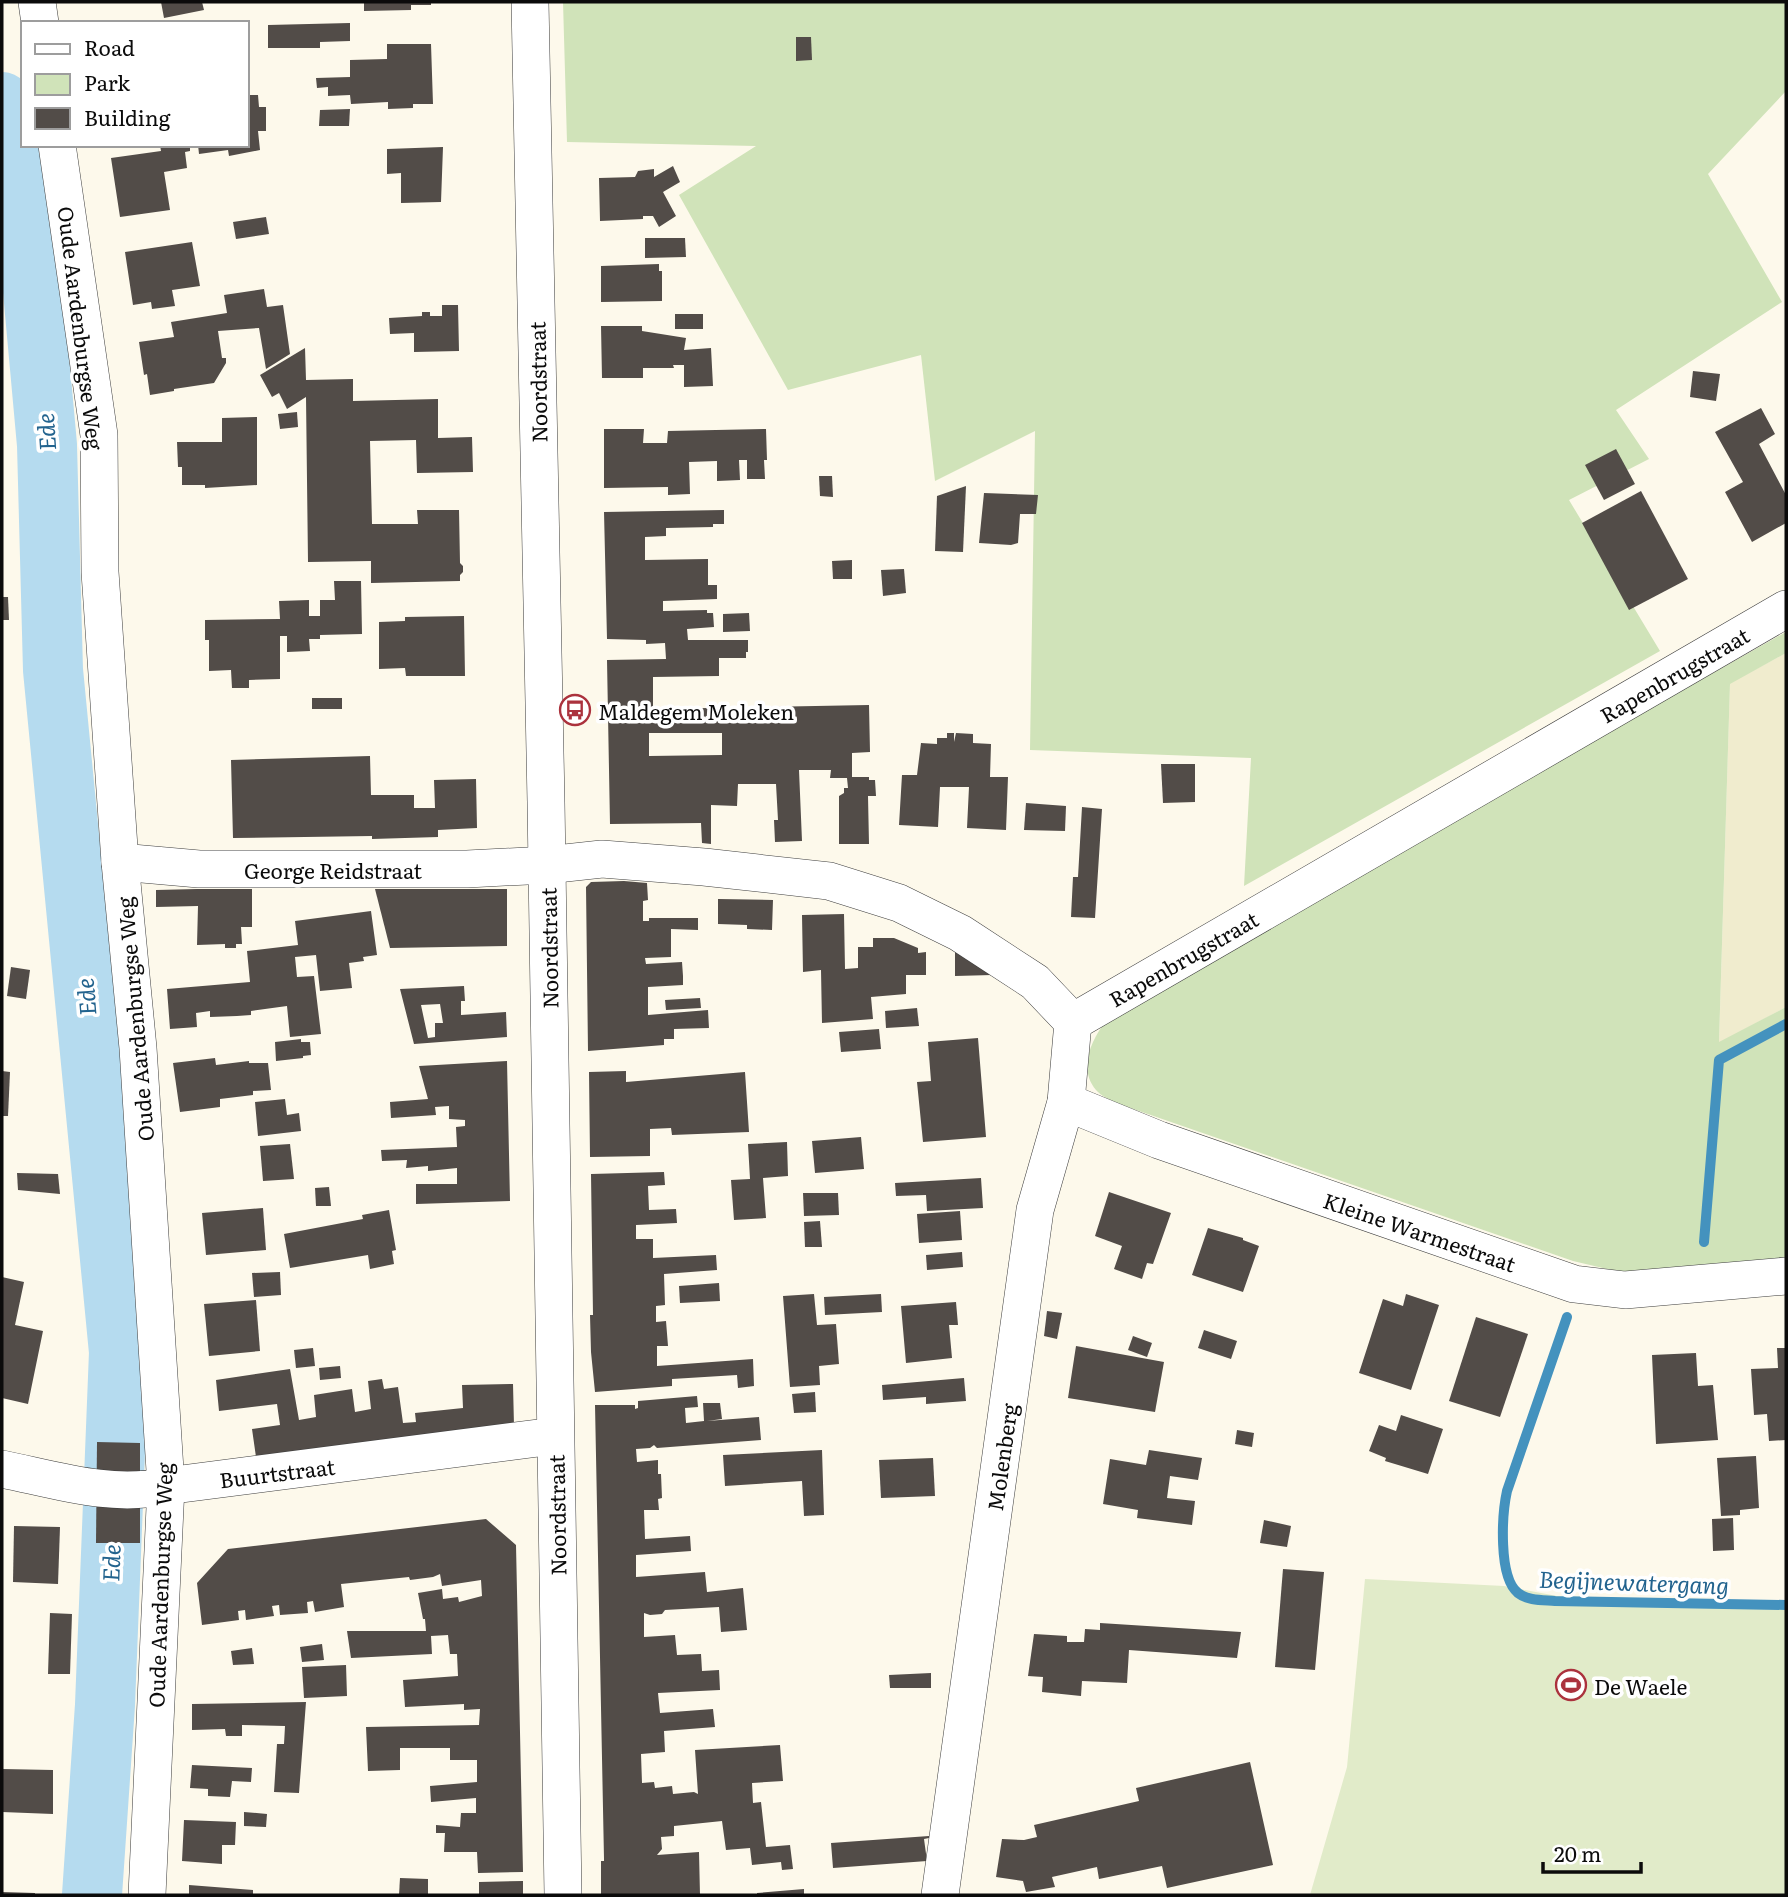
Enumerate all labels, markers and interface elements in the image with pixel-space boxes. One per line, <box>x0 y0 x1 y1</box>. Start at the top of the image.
legend <box>21 21 248 147</box>
text: Road <box>84 31 135 62</box>
text: Park <box>84 66 130 97</box>
text: Building <box>84 101 171 132</box>
street label: Oude Aardenburgse Weg <box>52 204 112 452</box>
street label: Noordstraat <box>520 321 554 443</box>
water label: Ede <box>27 412 63 452</box>
street label: Rapenbrugstraat <box>1594 618 1755 729</box>
bus stop icon: Maldegem Moleken <box>558 693 592 727</box>
place label: Maldegem Moleken <box>598 695 794 726</box>
street label: George Reidstraat <box>244 854 423 885</box>
street label: Noordstraat <box>531 887 565 1009</box>
street label: Oude Aardenburgse Weg <box>108 895 160 1143</box>
street label: Rapenbrugstraat <box>1103 902 1264 1013</box>
water label: Ede <box>66 977 104 1017</box>
street label: Kleine Warmestraat <box>1320 1184 1521 1279</box>
street label: Molenberg <box>978 1401 1024 1513</box>
street label: Buurtstraat <box>217 1449 337 1494</box>
street label: Noordstraat <box>539 1454 573 1576</box>
street label: Oude Aardenburgse Weg <box>139 1462 179 1708</box>
water label: Ede <box>92 1544 128 1582</box>
water label: Begijnewatergang <box>1538 1561 1730 1601</box>
sports icon: De Waele <box>1554 1668 1588 1702</box>
place label: De Waele <box>1594 1670 1687 1701</box>
scale bar <box>1543 1830 1641 1874</box>
text: 20 m <box>1554 1837 1601 1868</box>

